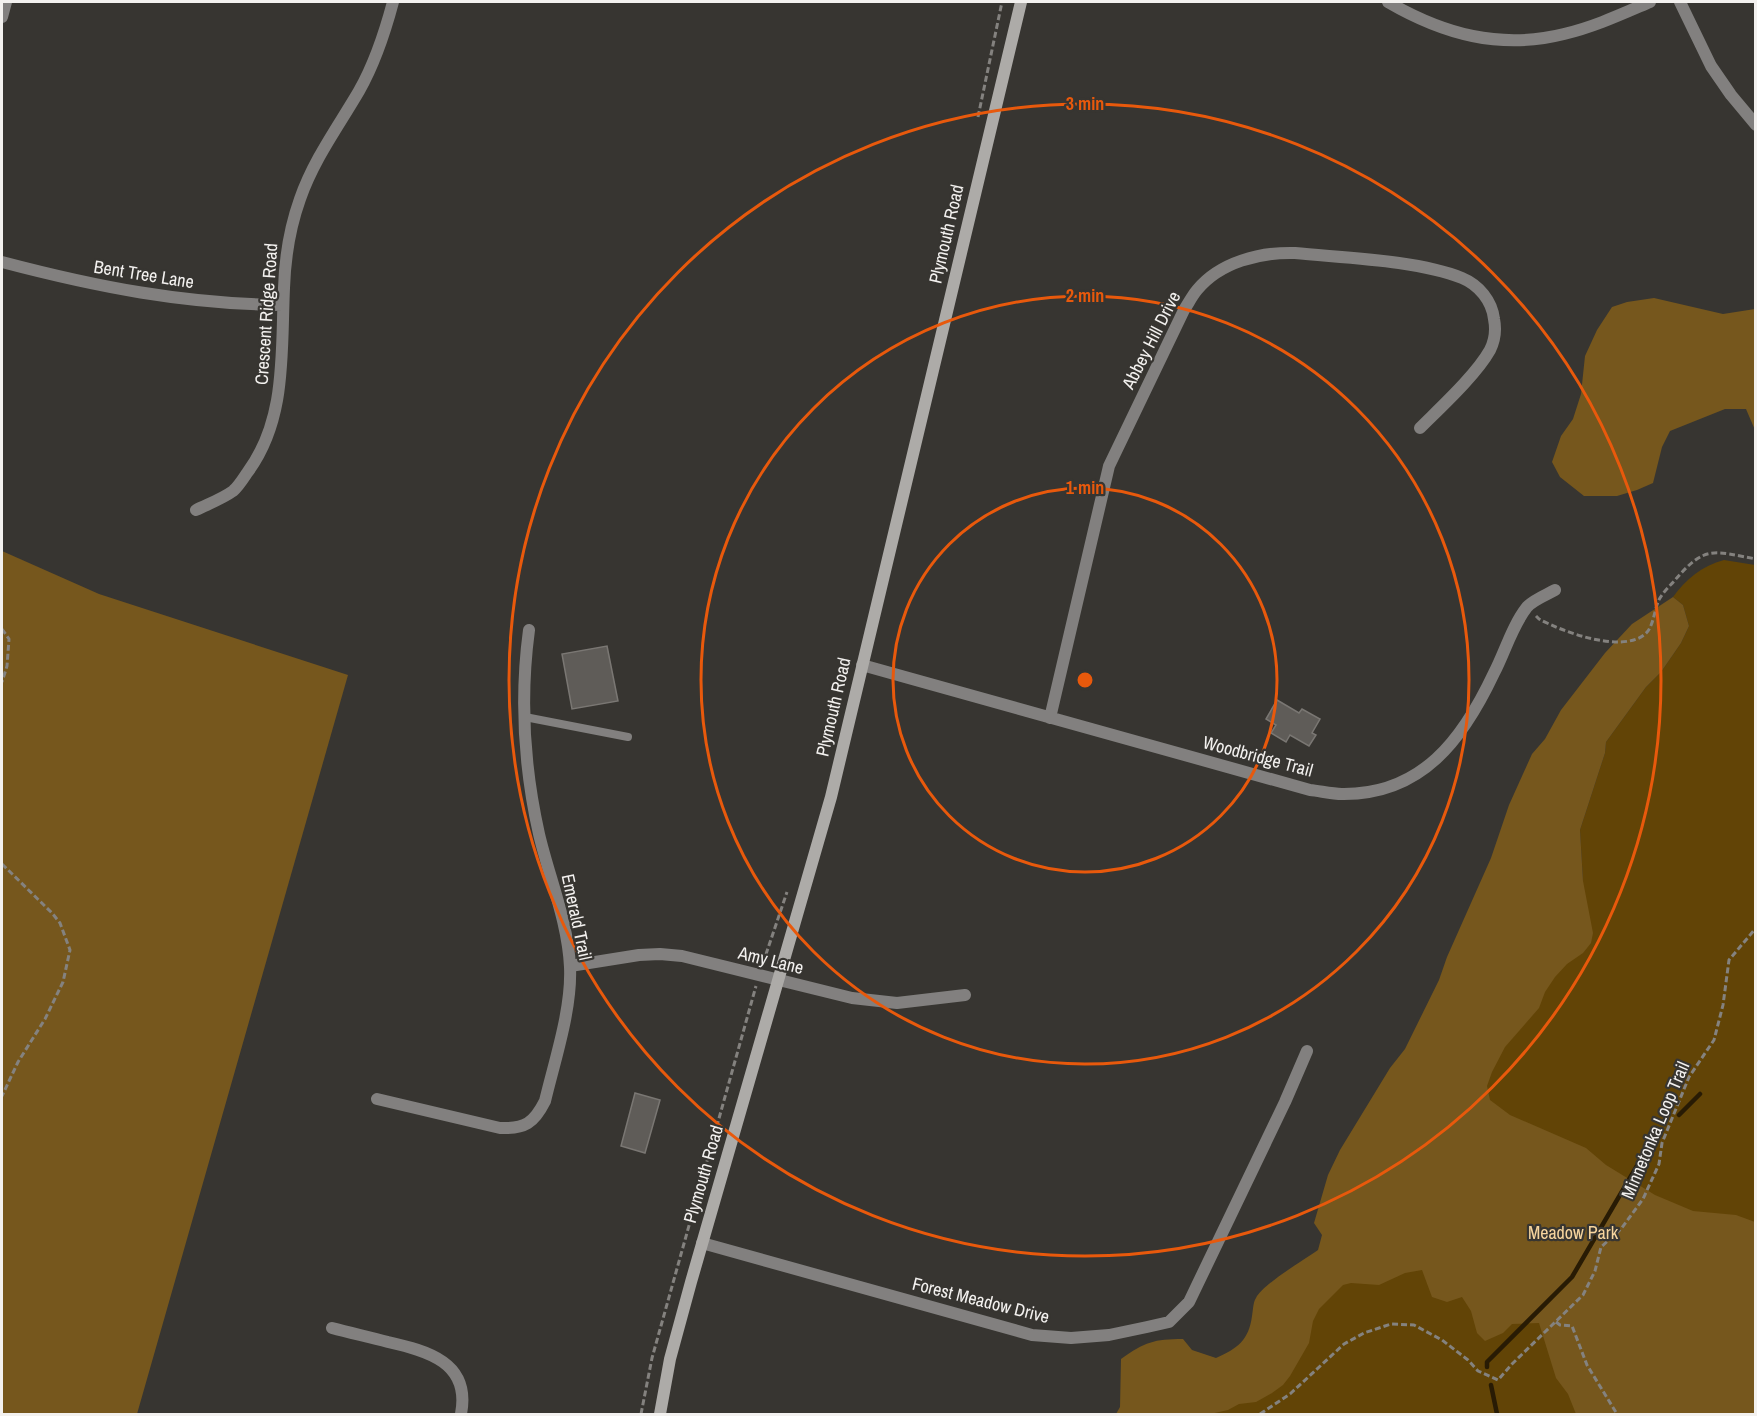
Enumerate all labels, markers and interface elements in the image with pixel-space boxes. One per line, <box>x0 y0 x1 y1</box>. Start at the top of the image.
text: 3 min <box>1066 91 1104 116</box>
street label: Plymouth Road <box>922 182 970 286</box>
street label: Crescent Ridge Road <box>249 242 283 386</box>
street label: Bent Tree Lane <box>92 254 196 294</box>
text: 2 min <box>1066 283 1104 308</box>
street label: Abbey Hill Drive <box>1115 287 1186 394</box>
text: 1 min <box>1066 475 1104 500</box>
street label: Plymouth Road <box>809 655 857 759</box>
centre of rings <box>1075 670 1095 690</box>
street label: Woodbridge Trail <box>1200 729 1316 783</box>
street label: Emerald Trail <box>556 871 598 963</box>
street label: Amy Lane <box>735 940 806 980</box>
street label: Minnetonka Loop Trail <box>1615 1058 1695 1202</box>
street label: Plymouth Road <box>677 1122 729 1226</box>
park label: Meadow Park <box>1528 1220 1619 1245</box>
street label: Forest Meadow Drive <box>910 1271 1052 1329</box>

